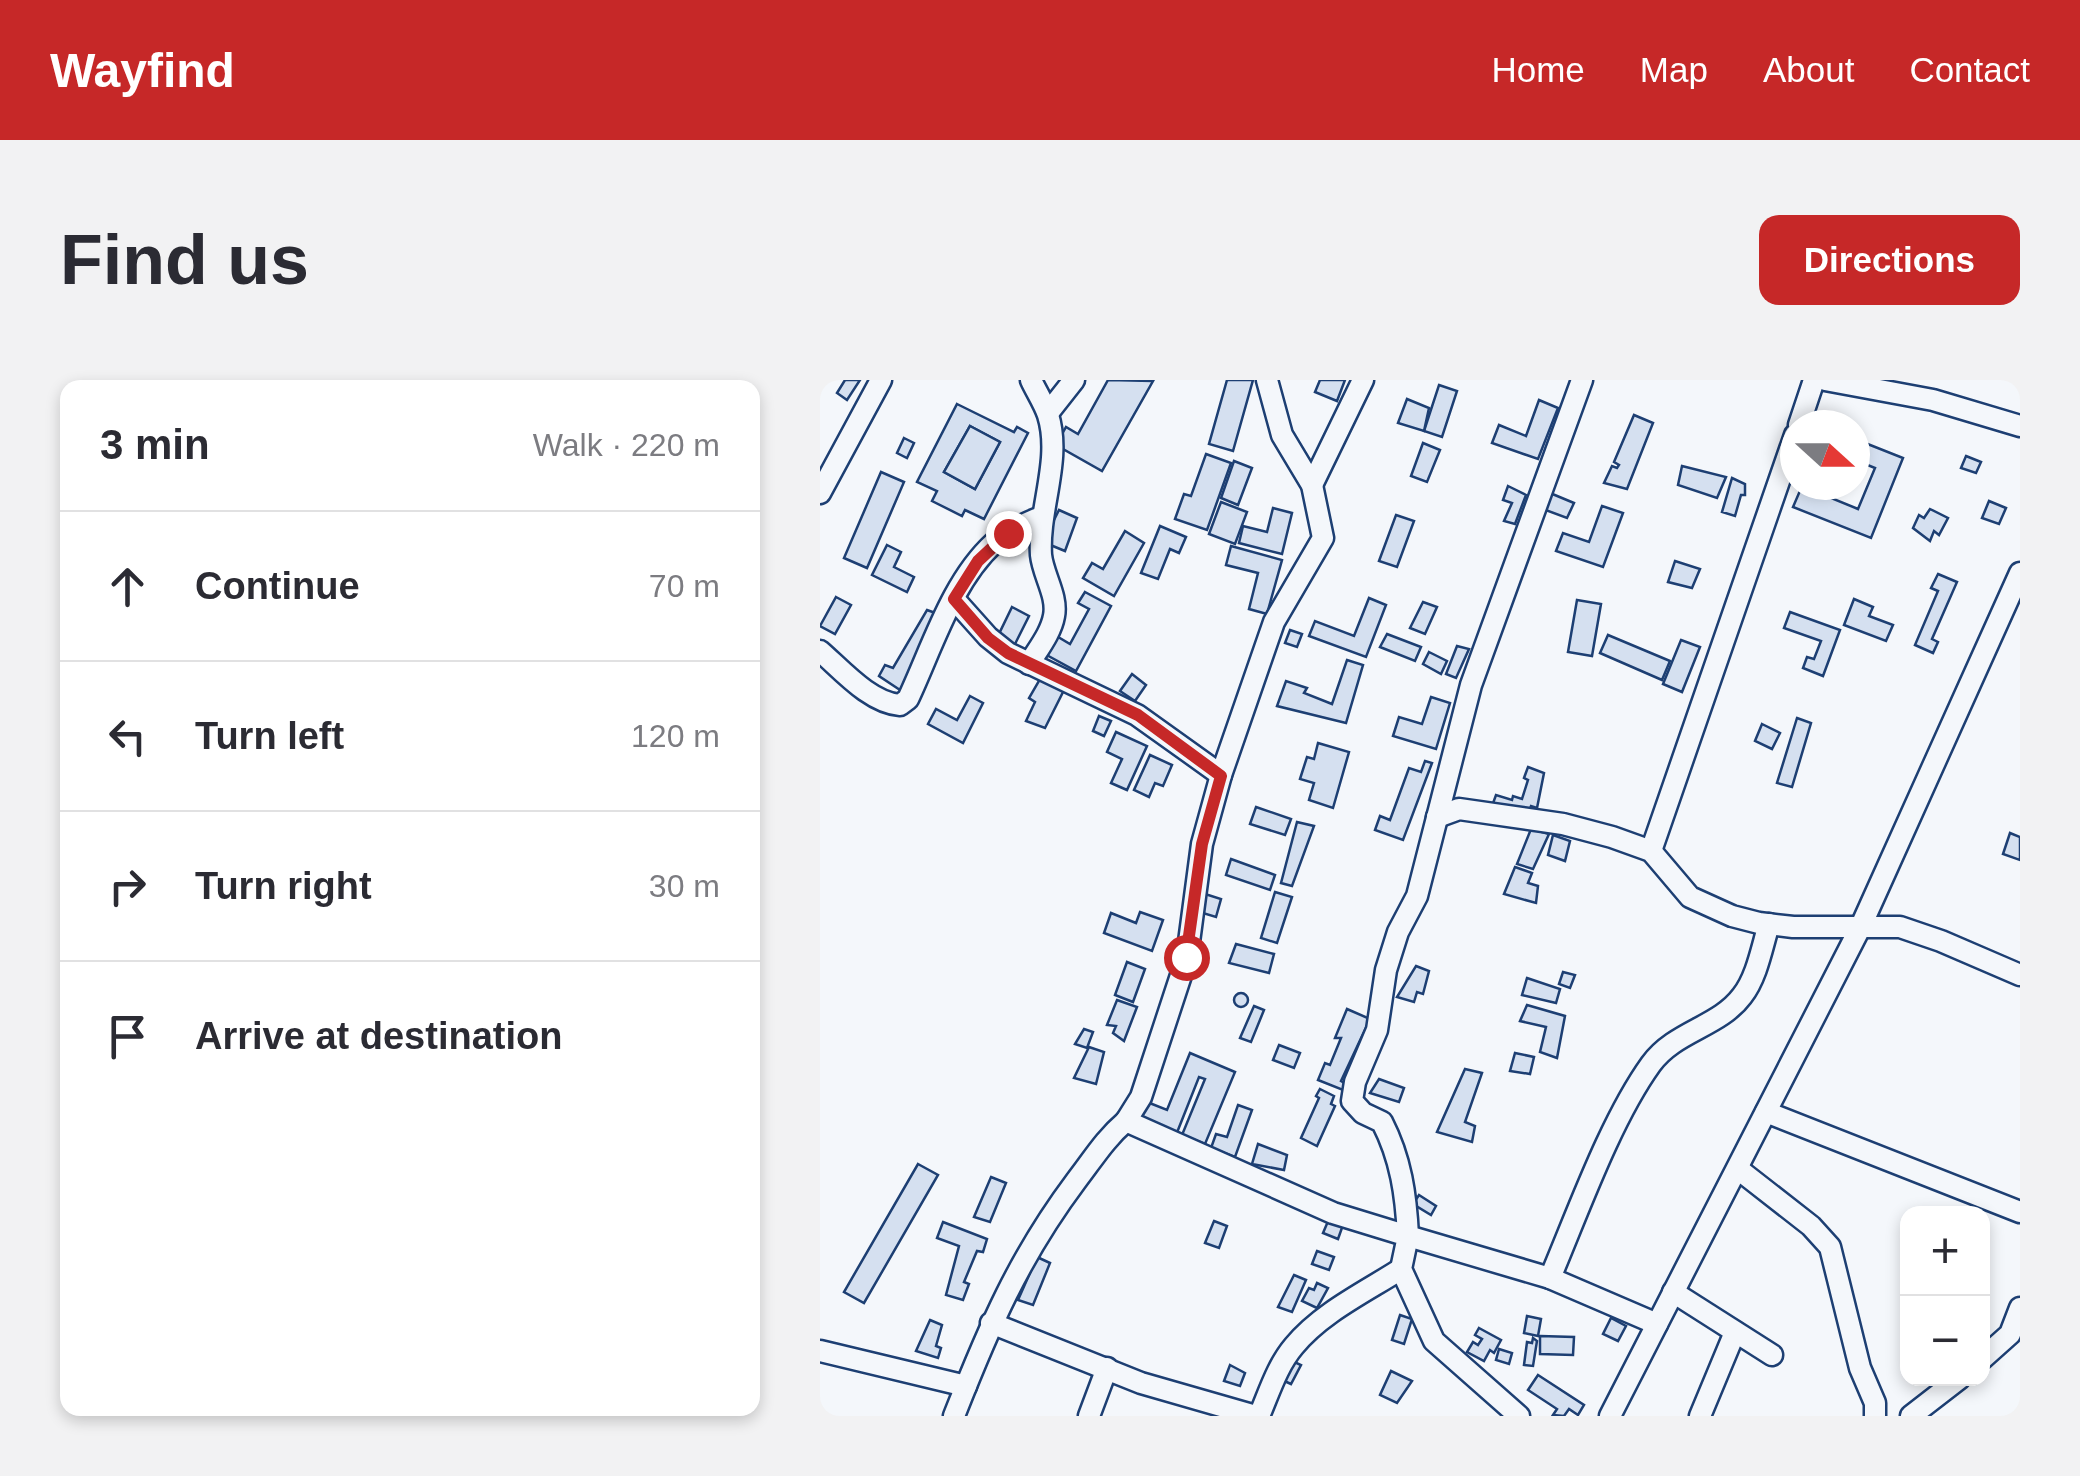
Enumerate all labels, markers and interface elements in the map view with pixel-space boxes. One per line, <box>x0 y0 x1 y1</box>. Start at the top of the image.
text: Wayfind <box>50 44 235 97</box>
text: Home <box>1491 50 1585 89</box>
text: Map <box>1640 50 1708 89</box>
text: About <box>1763 50 1854 89</box>
text: Contact <box>1909 50 2030 89</box>
button: Directions <box>1759 215 2020 305</box>
text: Find us <box>60 221 309 299</box>
north arrow <box>1780 410 1870 500</box>
text: 3 min <box>100 421 210 468</box>
text: Walk · 220 m <box>533 427 720 463</box>
route end <box>986 511 1032 557</box>
icon: ahead <box>100 559 155 614</box>
text: Continue <box>195 565 360 607</box>
text: 70 m <box>649 568 720 604</box>
icon: left <box>100 709 155 764</box>
text: Turn left <box>195 715 344 757</box>
text: 120 m <box>631 718 720 754</box>
icon: right <box>100 859 155 914</box>
text: Turn right <box>195 865 372 907</box>
text: 30 m <box>649 868 720 904</box>
route start <box>1164 935 1210 981</box>
icon: arrive <box>100 1009 155 1064</box>
text: Arrive at destination <box>195 1015 562 1057</box>
map controls <box>1900 1206 1990 1386</box>
button: + <box>1900 1206 1990 1296</box>
button: − <box>1900 1296 1990 1386</box>

